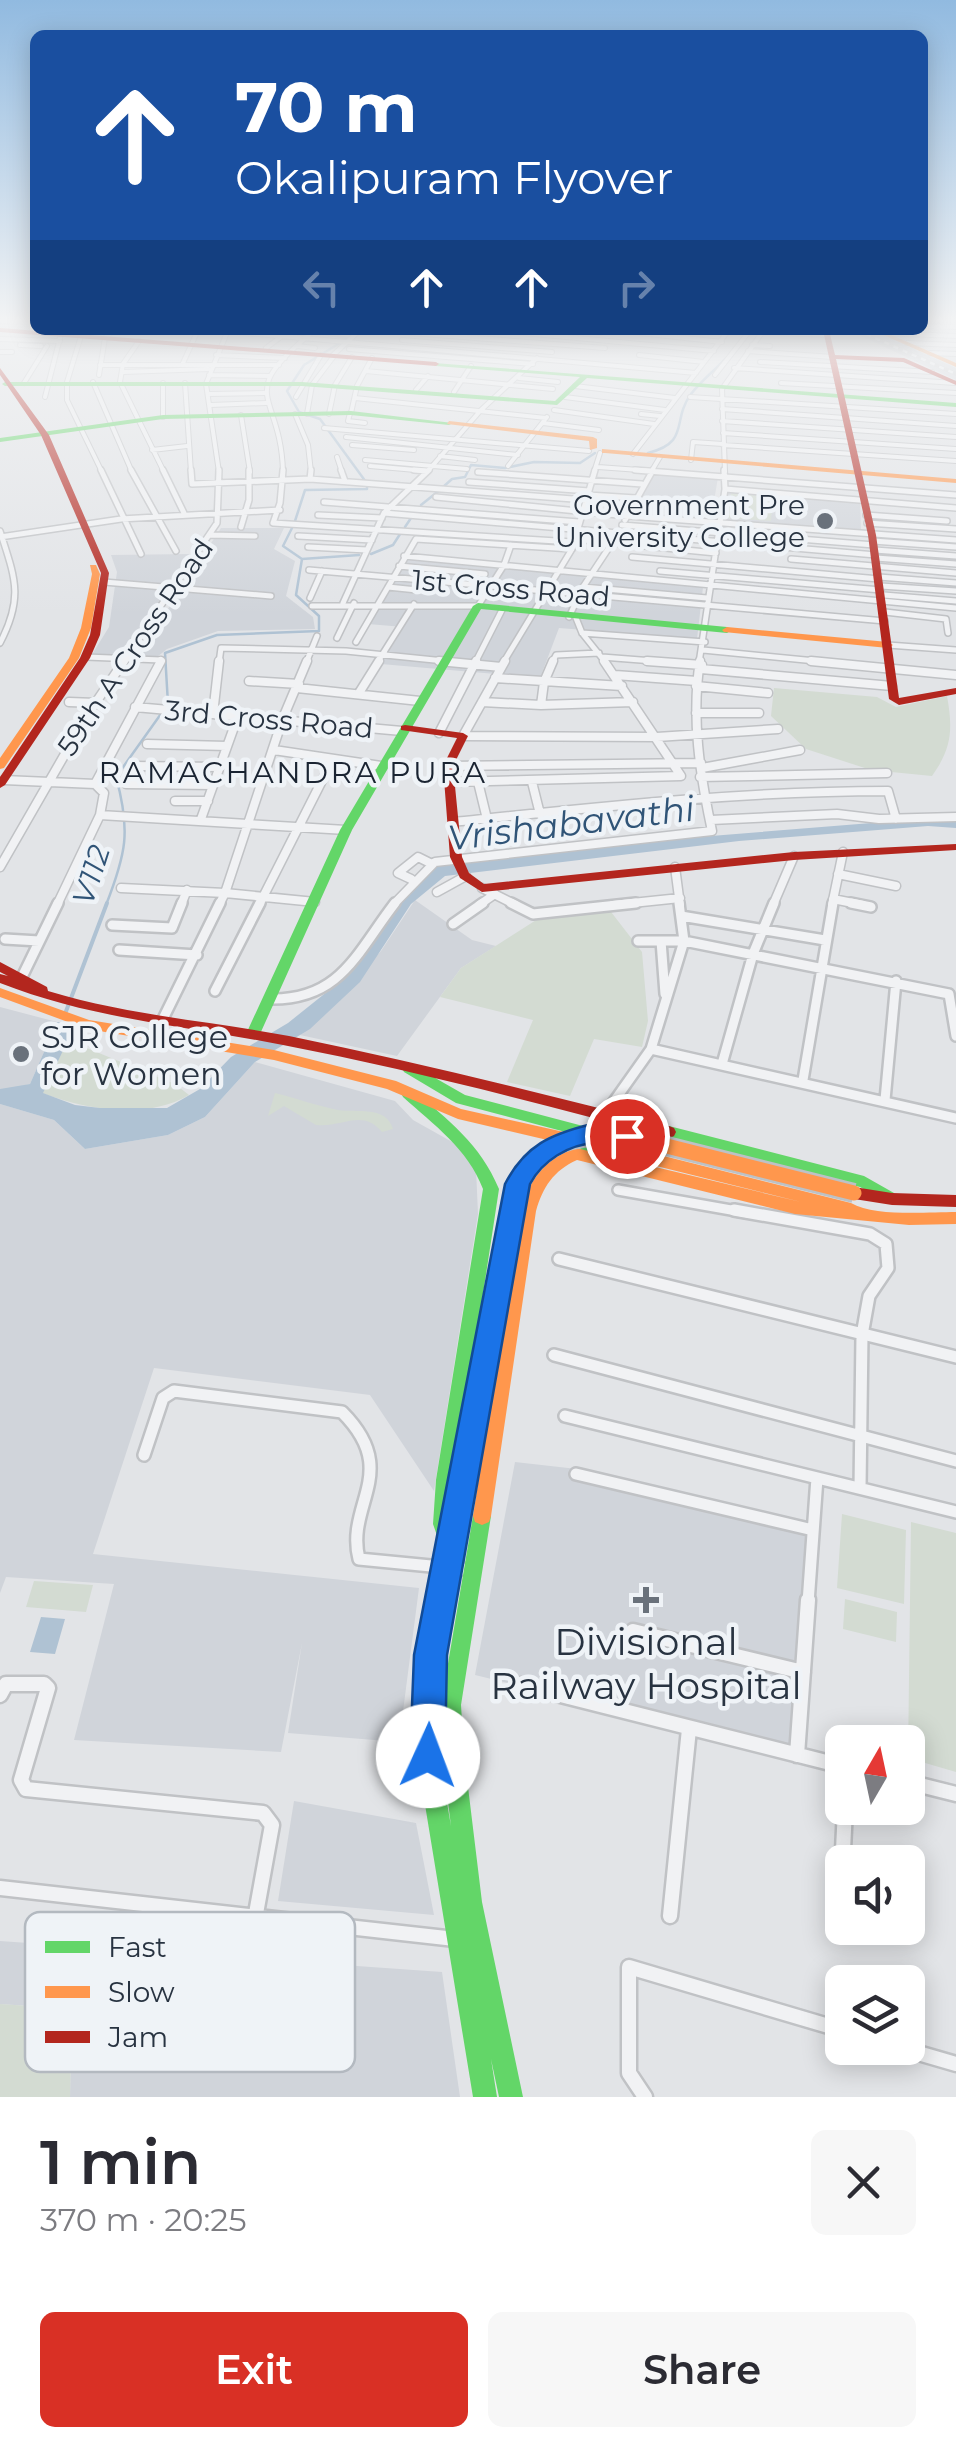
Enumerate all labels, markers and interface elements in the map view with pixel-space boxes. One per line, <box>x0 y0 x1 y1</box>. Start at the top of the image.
text: 70 m <box>235 64 418 150</box>
icon: ahead <box>70 70 200 200</box>
text: Okalipuram Flyover <box>235 150 674 205</box>
icon: left <box>294 260 349 315</box>
icon: ahead <box>399 260 454 315</box>
icon: ahead <box>504 260 559 315</box>
icon: right <box>609 260 664 315</box>
place label: Government Pre University College <box>555 488 805 554</box>
marker: Government Pre University College <box>814 510 836 532</box>
street label: 59th A Cross Road <box>50 532 220 762</box>
street label: 1st Cross Road <box>411 562 611 614</box>
street label: 3rd Cross Road <box>163 693 375 745</box>
district label: RAMACHANDRA PURA <box>99 754 487 791</box>
water label: Vrishabavathi <box>445 786 697 859</box>
water label: V112 <box>64 840 118 910</box>
place label: SJR College for Women <box>41 1017 228 1093</box>
marker: SJR College for Women <box>10 1043 32 1065</box>
pin <box>585 1094 670 1179</box>
icon: arrive <box>600 1109 655 1164</box>
marker: Divisional Railway Hospital <box>633 1587 659 1613</box>
place label: Divisional Railway Hospital <box>490 1618 802 1709</box>
position arrow <box>376 1704 480 1808</box>
north arrow <box>825 1725 925 1825</box>
map controls <box>825 1725 925 2065</box>
button: sound <box>825 1845 925 1945</box>
legend <box>25 1912 355 2072</box>
text: Fast <box>108 1930 167 1964</box>
button: layers <box>825 1965 925 2065</box>
text: Slow <box>108 1975 175 2009</box>
text: Jam <box>107 2020 168 2054</box>
text: 1 min <box>40 2126 201 2199</box>
button: close <box>811 2130 916 2235</box>
text: 370 m · 20:25 <box>40 2200 247 2239</box>
button: Exit <box>40 2312 468 2427</box>
button: Share <box>488 2312 916 2427</box>

